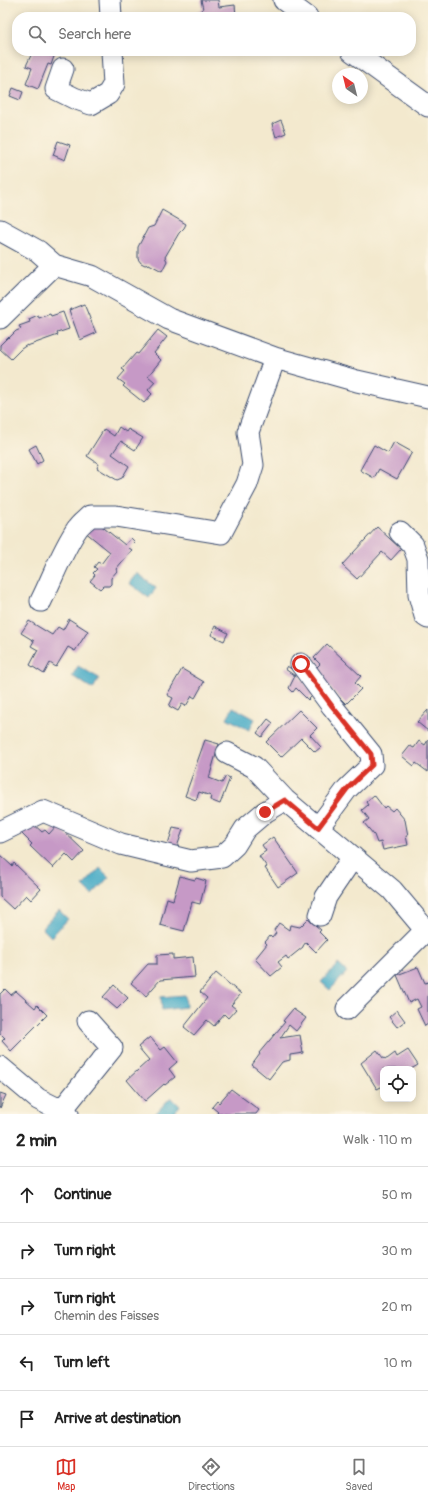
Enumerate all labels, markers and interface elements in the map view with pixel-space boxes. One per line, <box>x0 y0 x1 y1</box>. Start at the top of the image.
search box <box>12 12 416 56</box>
icon: search <box>26 23 48 45</box>
text: Search here <box>58 25 131 44</box>
north arrow <box>332 68 368 104</box>
route start <box>292 655 310 673</box>
route end <box>256 803 274 821</box>
map controls <box>380 1066 416 1102</box>
button: locate <box>380 1066 416 1102</box>
text: 2 min <box>16 1130 57 1151</box>
text: Walk · 110 m <box>343 1132 412 1148</box>
icon: ahead <box>16 1184 38 1206</box>
text: Continue <box>54 1185 112 1204</box>
text: 50 m <box>382 1187 412 1203</box>
icon: right <box>16 1240 38 1262</box>
text: Turn right <box>54 1241 115 1260</box>
text: 30 m <box>382 1243 412 1259</box>
text: Turn right <box>54 1289 115 1308</box>
icon: right <box>16 1296 38 1318</box>
text: 20 m <box>381 1299 412 1315</box>
text: Chemin des Faisses <box>54 1308 159 1324</box>
icon: left <box>16 1352 38 1374</box>
text: Turn left <box>54 1353 110 1372</box>
text: 10 m <box>384 1355 412 1371</box>
icon: arrive <box>16 1408 38 1430</box>
text: Arrive at destination <box>54 1409 181 1428</box>
tab: Map <box>55 1456 77 1493</box>
tab: Directions <box>188 1456 235 1493</box>
tab: Saved <box>345 1456 373 1493</box>

